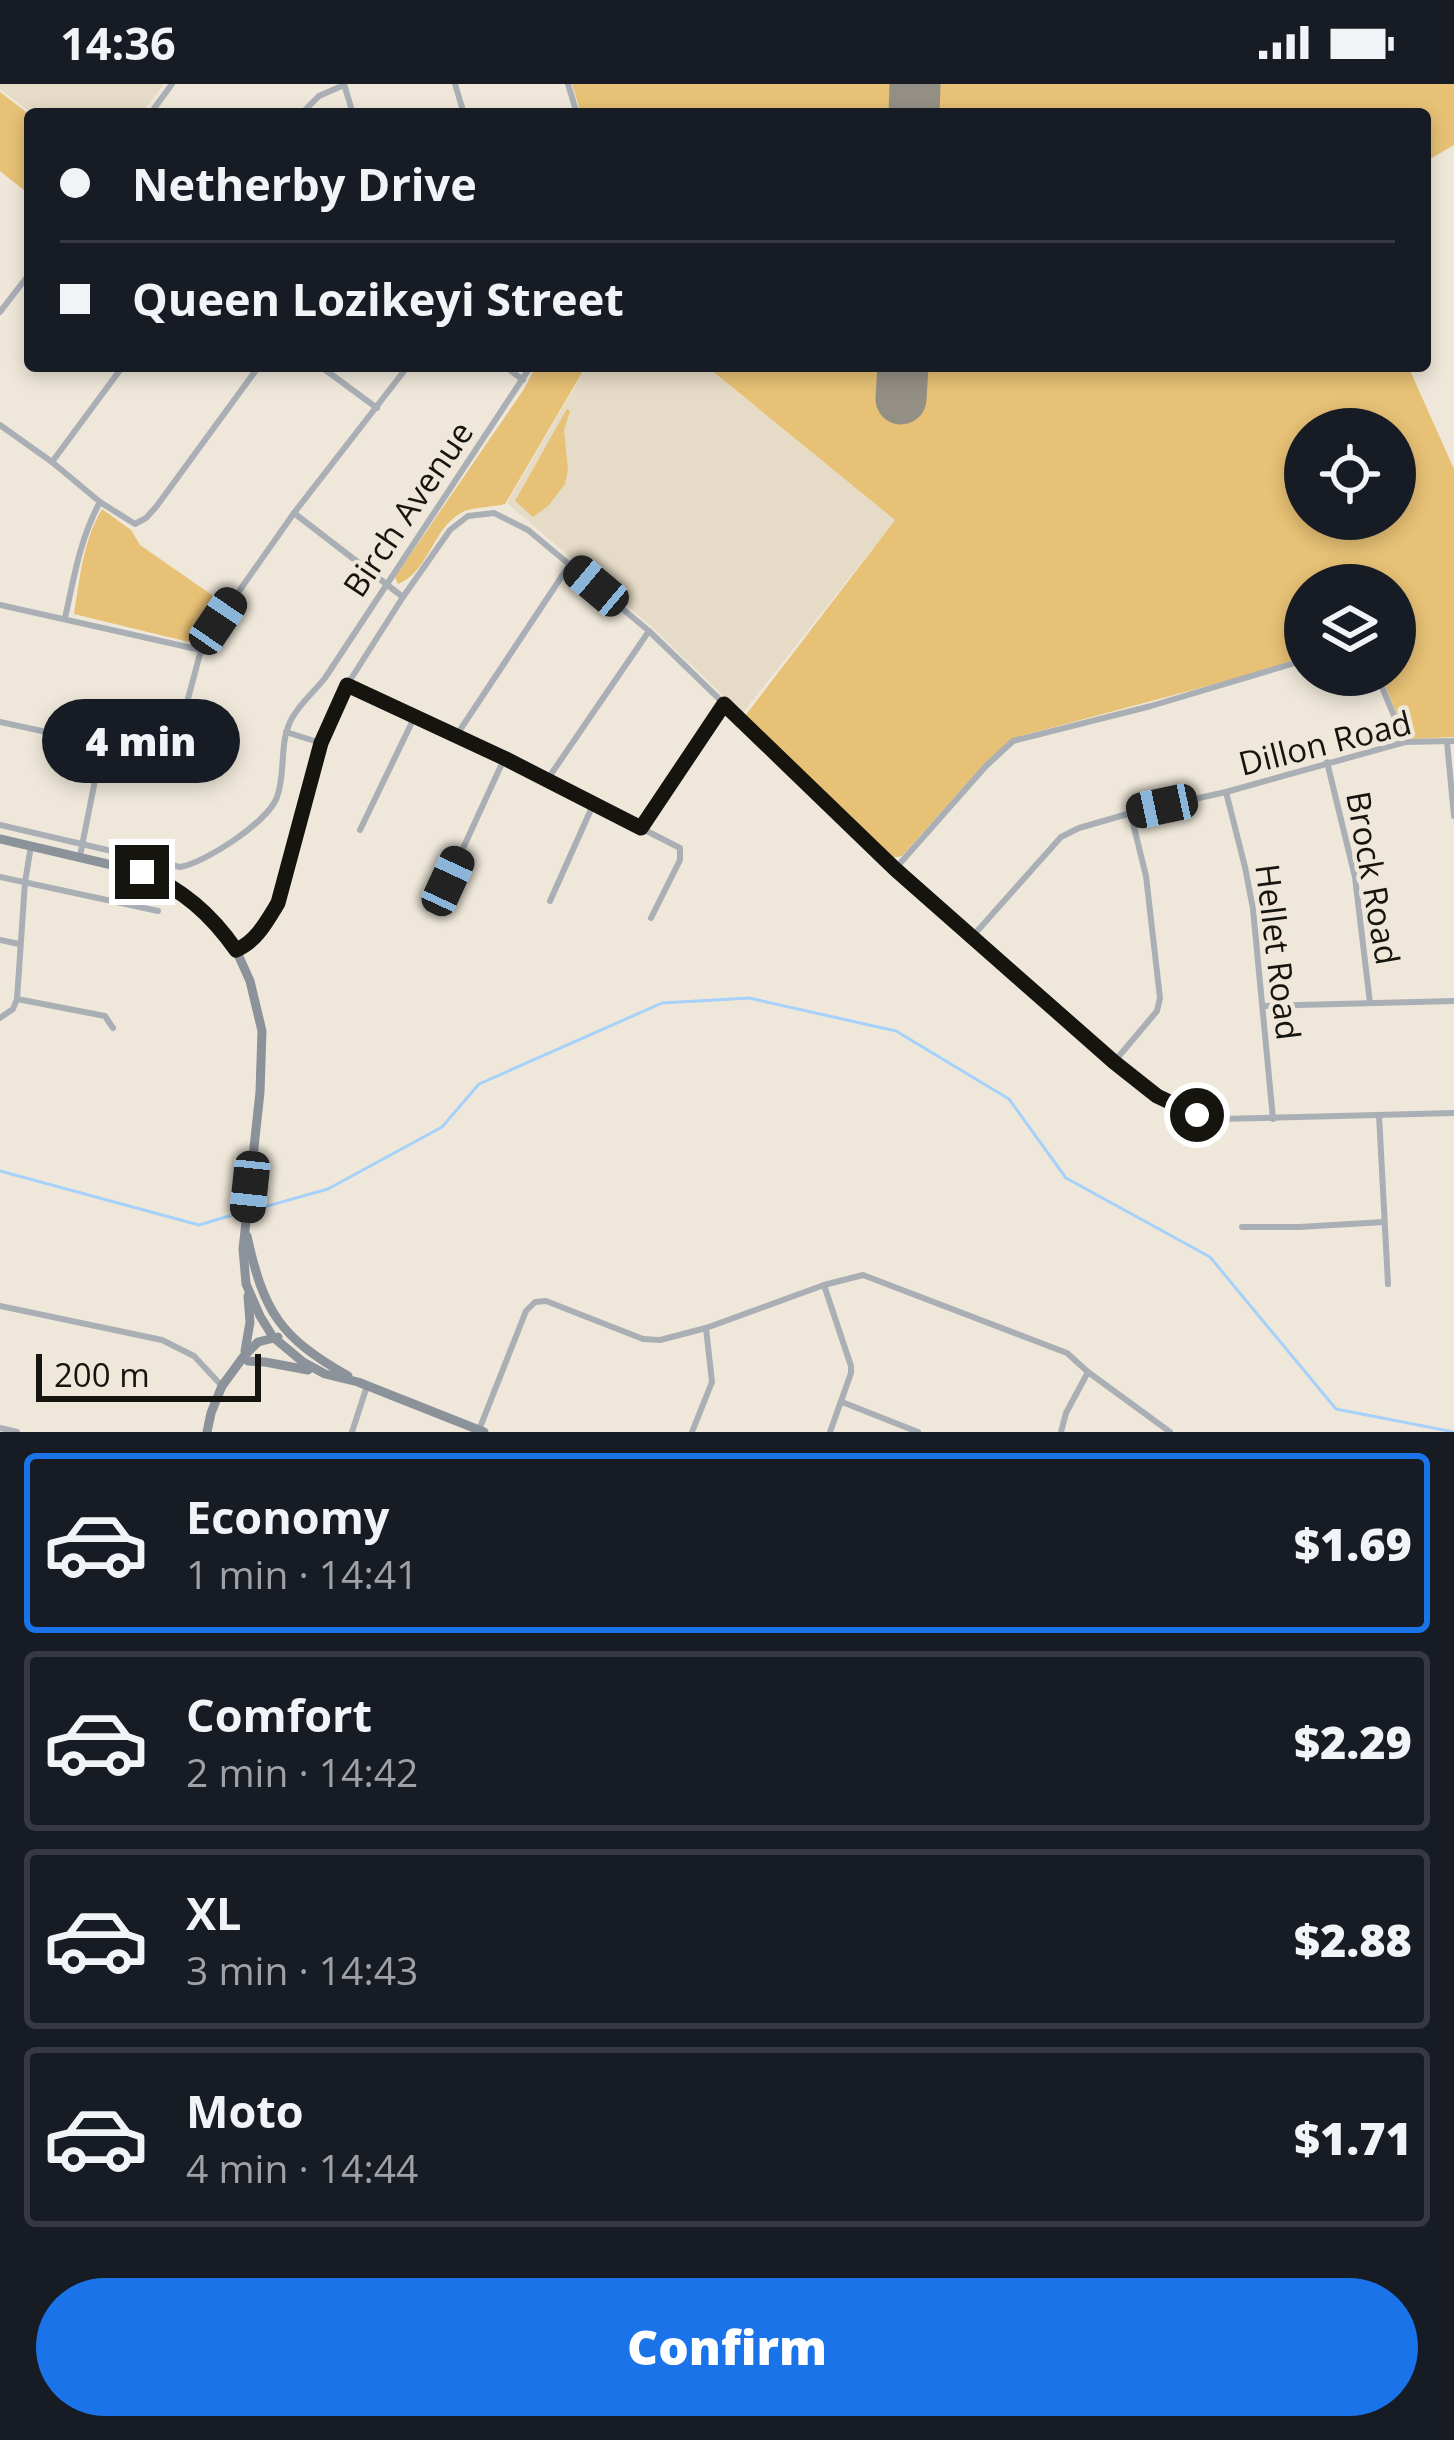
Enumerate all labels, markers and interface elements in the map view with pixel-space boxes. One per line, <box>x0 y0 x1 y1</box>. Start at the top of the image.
text: 14:36 <box>60 12 176 73</box>
text: Netherby Drive <box>132 153 477 214</box>
text: Queen Lozikeyi Street <box>132 268 624 329</box>
map controls <box>1284 408 1416 696</box>
button: locate <box>1284 408 1416 540</box>
street label: Birch Avenue <box>332 412 483 605</box>
car <box>557 549 635 623</box>
button: layers <box>1284 564 1416 696</box>
car <box>183 581 253 661</box>
callout: 4 min <box>43 698 241 782</box>
street label: Dillon Road <box>1234 699 1416 786</box>
text: 4 min <box>86 714 196 767</box>
car <box>1123 781 1201 831</box>
street label: Brock Road <box>1336 788 1411 968</box>
car <box>416 841 480 921</box>
route end <box>115 845 169 899</box>
street label: Hellet Road <box>1245 861 1312 1043</box>
route start <box>1170 1088 1224 1142</box>
car <box>228 1149 272 1225</box>
scale bar <box>36 1348 261 1401</box>
text: 200 m <box>54 1352 150 1397</box>
text: Economy <box>186 1486 389 1547</box>
icon: car <box>42 1489 150 1597</box>
text: $1.69 <box>1294 1513 1412 1574</box>
text: 1 min · 14:41 <box>186 1547 418 1600</box>
text: Comfort <box>186 1684 372 1745</box>
icon: car <box>42 1687 150 1795</box>
text: $2.29 <box>1294 1711 1412 1772</box>
text: 2 min · 14:42 <box>186 1745 418 1798</box>
text: XL <box>186 1882 241 1943</box>
icon: car <box>42 1885 150 1993</box>
text: $2.88 <box>1294 1909 1412 1970</box>
text: 3 min · 14:43 <box>186 1943 418 1996</box>
text: Moto <box>186 2080 304 2141</box>
icon: car <box>42 2083 150 2191</box>
text: $1.71 <box>1294 2107 1412 2168</box>
text: 4 min · 14:44 <box>186 2141 418 2194</box>
button: Confirm <box>36 2278 1418 2416</box>

